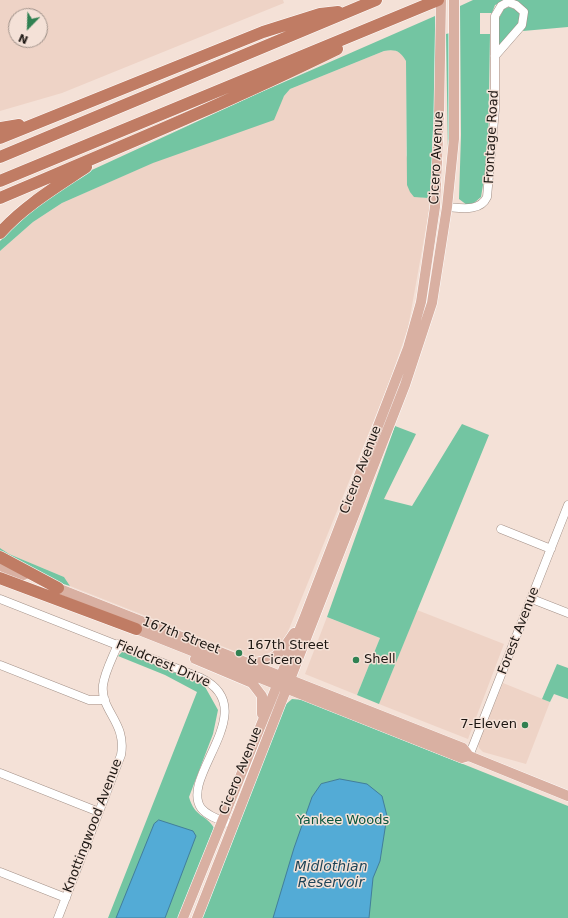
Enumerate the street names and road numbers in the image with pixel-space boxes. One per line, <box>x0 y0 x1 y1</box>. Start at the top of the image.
street label: Frontage Road <box>482 90 502 184</box>
street label: Cicero Avenue <box>427 111 447 205</box>
street label: Cicero Avenue <box>337 424 385 516</box>
street label: Forest Avenue <box>495 585 543 677</box>
street label: 167th Street <box>140 614 222 658</box>
street label: Fieldcrest Drive <box>114 637 212 691</box>
street label: Cicero Avenue <box>216 725 266 817</box>
street label: Knottingwood Avenue <box>60 757 126 895</box>

